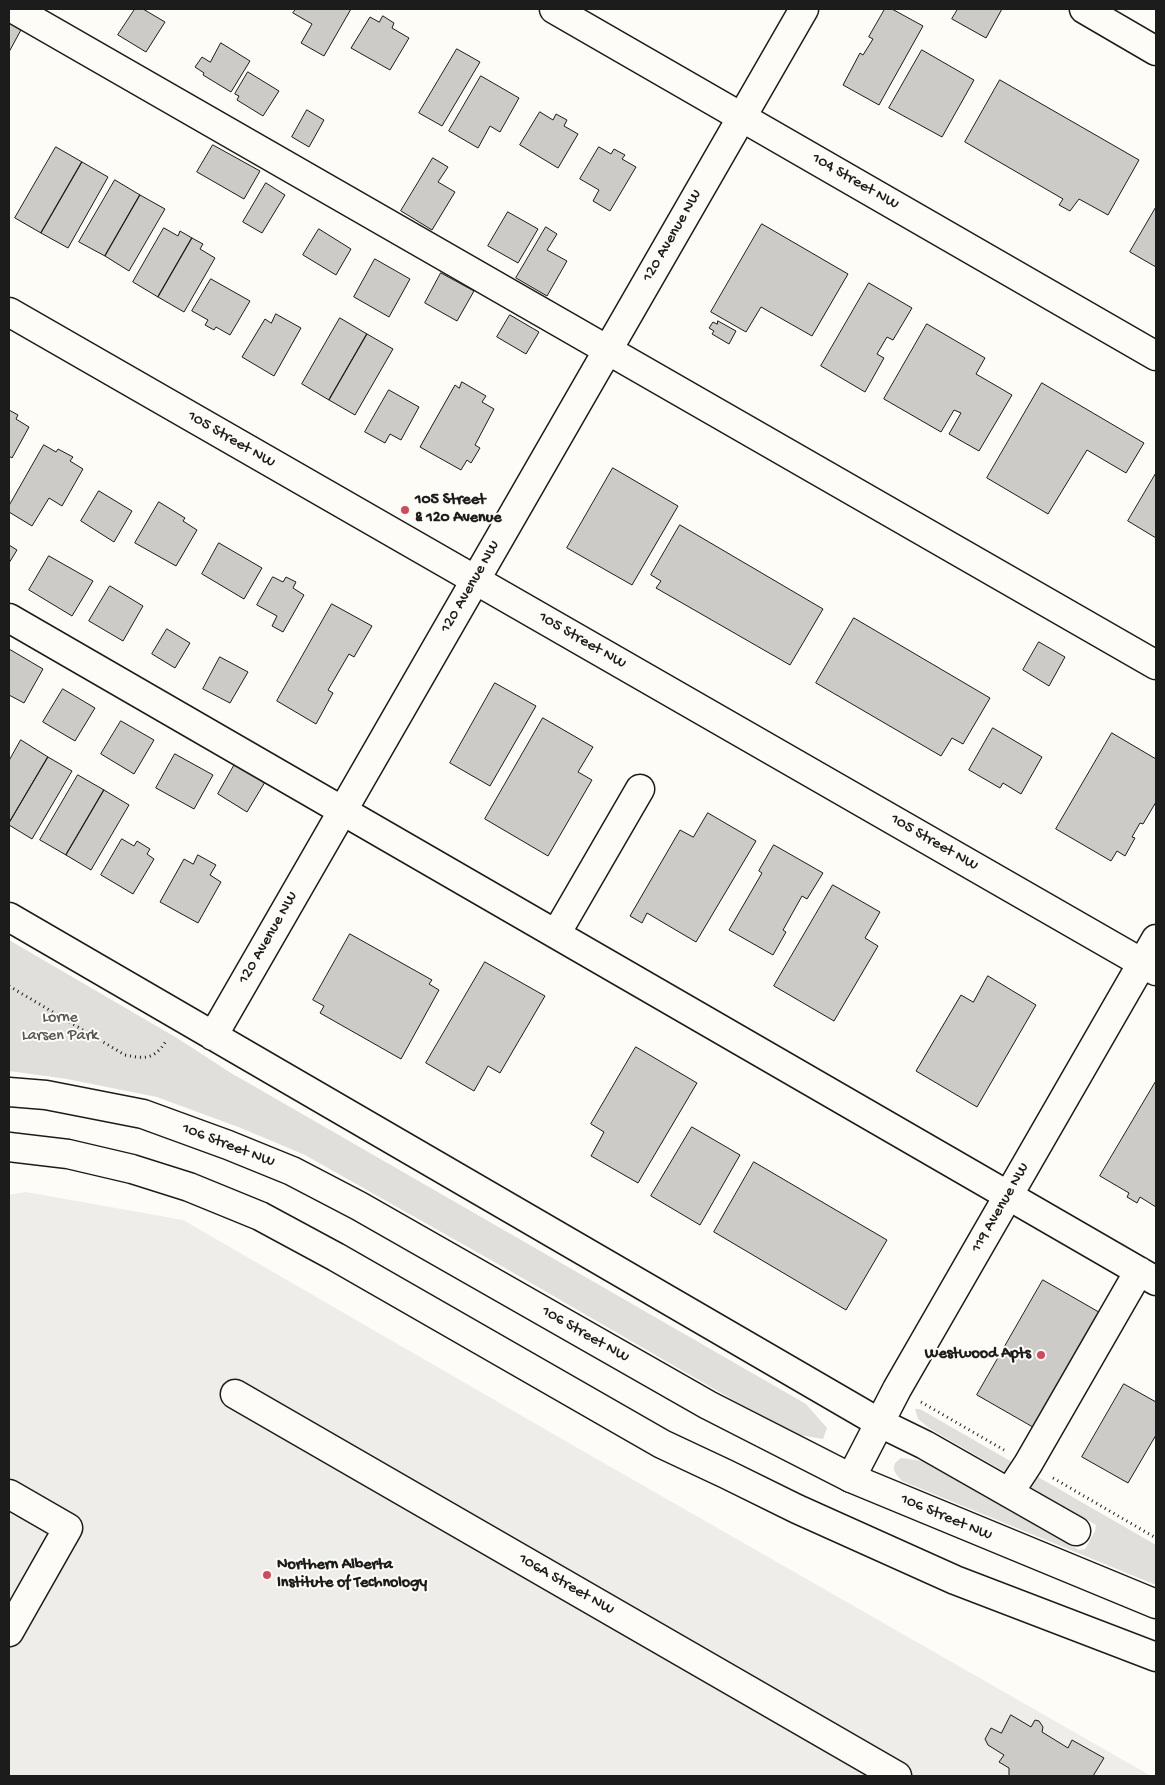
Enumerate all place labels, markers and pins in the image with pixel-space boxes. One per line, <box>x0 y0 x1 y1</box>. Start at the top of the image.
place label: 105 Street & 120 Avenue <box>415 491 501 529</box>
marker: 105 Street & 120 Avenue <box>399 504 411 516</box>
place label: Westwood Apts <box>925 1345 1031 1365</box>
marker: Westwood Apts <box>1035 1349 1047 1361</box>
place label: Northern Alberta Institute of Technology <box>277 1556 427 1594</box>
marker: Northern Alberta Institute of Technology <box>261 1569 273 1581</box>

